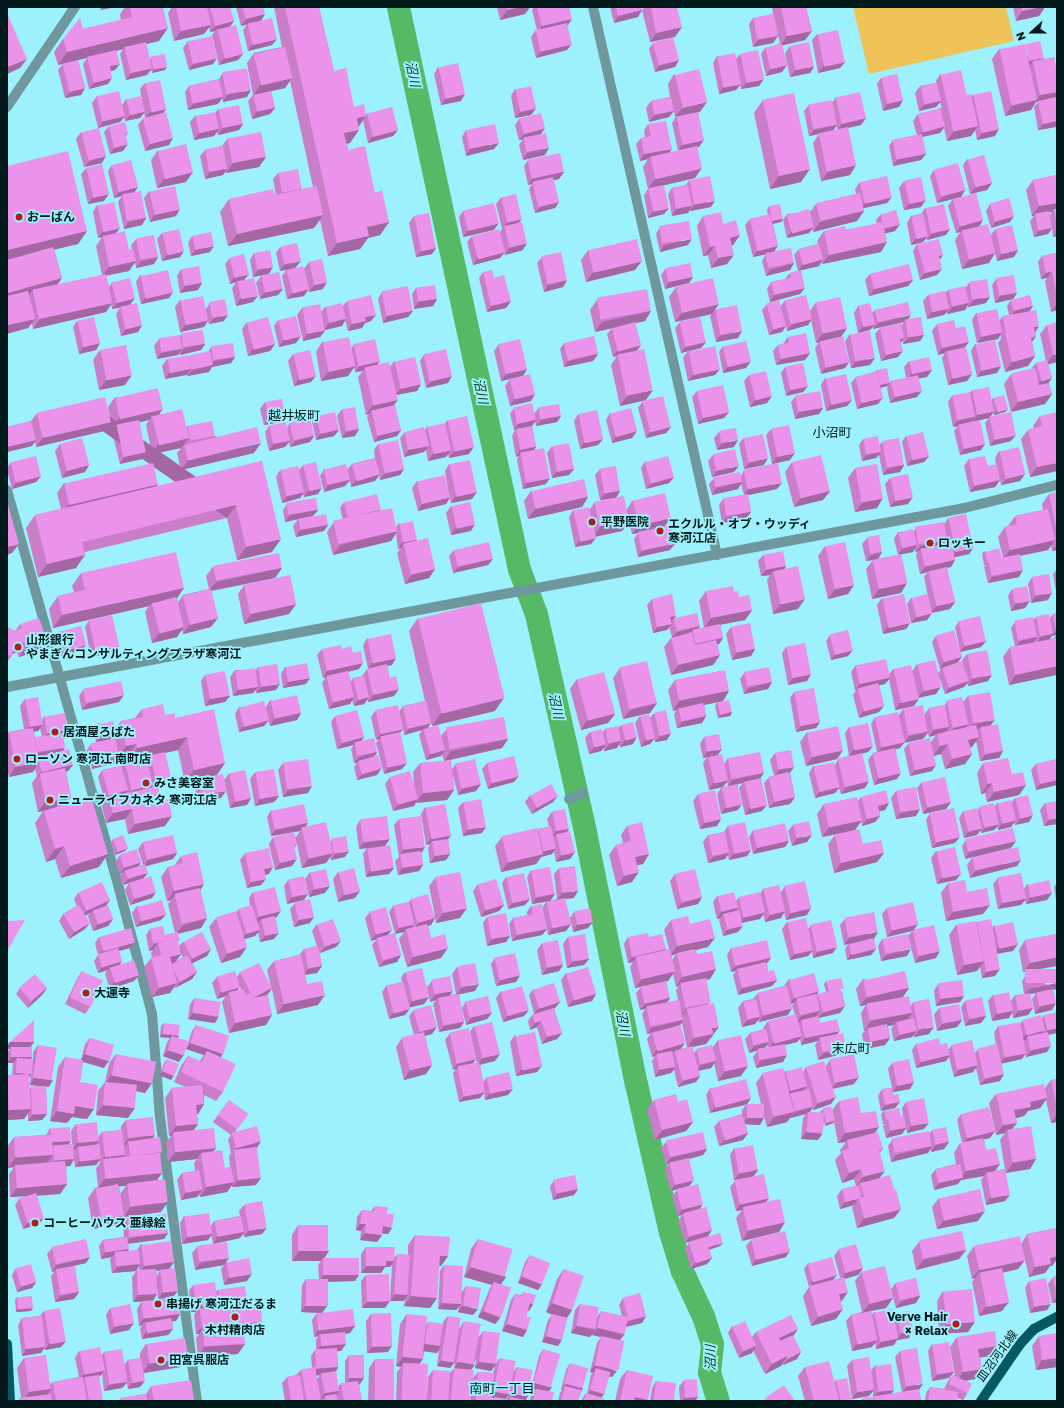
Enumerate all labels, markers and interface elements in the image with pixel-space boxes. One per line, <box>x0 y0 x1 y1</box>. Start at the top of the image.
north arrow <box>1012 12 1052 52</box>
text: N <box>1013 30 1028 43</box>
water label: 沼川 <box>403 60 423 88</box>
place label: おーばん <box>27 210 75 224</box>
marker: おーばん <box>14 212 24 222</box>
water label: 沼川 <box>471 377 491 405</box>
district label: 越井坂町 <box>268 407 320 423</box>
district label: 小沼町 <box>813 424 851 440</box>
place label: 平野医院 <box>601 515 649 529</box>
marker: 平野医院 <box>586 516 598 528</box>
place label: エクルル・オブ・ウッディ 寒河江店 <box>668 517 812 545</box>
marker: エクルル・オブ・ウッディ 寒河江店 <box>655 526 665 536</box>
place label: ロッキー <box>938 536 986 550</box>
marker: ロッキー <box>925 538 935 548</box>
place label: 山形銀行 やまぎんコンサルティングプラザ寒河江 <box>26 633 242 661</box>
marker: 山形銀行 やまぎんコンサルティングプラザ寒河江 <box>13 642 23 652</box>
water label: 沼川 <box>545 692 567 720</box>
place label: 居酒屋ろばた <box>63 725 135 739</box>
marker: 居酒屋ろばた <box>50 727 60 737</box>
place label: ローソン 寒河江 南町店 <box>25 752 151 766</box>
marker: ローソン 寒河江 南町店 <box>12 754 22 764</box>
place label: みさ美容室 <box>154 776 214 790</box>
marker: みさ美容室 <box>141 778 151 788</box>
place label: ニューライフカネタ 寒河江店 <box>58 793 217 807</box>
marker: ニューライフカネタ 寒河江店 <box>45 795 55 805</box>
place label: 大運寺 <box>94 986 130 1000</box>
marker: 大運寺 <box>81 988 91 998</box>
water label: 沼川 <box>613 1009 633 1037</box>
district label: 末広町 <box>832 1040 870 1056</box>
place label: コーヒーハウス 亜緑絵 <box>43 1216 166 1230</box>
marker: コーヒーハウス 亜緑絵 <box>30 1218 40 1228</box>
place label: 串揚げ 寒河江だるま <box>166 1297 277 1311</box>
marker: 串揚げ 寒河江だるま <box>153 1299 163 1309</box>
place label: Verve Hair × Relax <box>887 1310 948 1338</box>
marker: 木村精肉店 <box>230 1312 240 1322</box>
marker: Verve Hair × Relax <box>951 1319 961 1329</box>
place label: 木村精肉店 <box>205 1323 265 1337</box>
street label: 皿沼河北線 <box>974 1327 1020 1385</box>
water label: 沼川 <box>702 1345 718 1371</box>
place label: 田宮呉服店 <box>169 1353 229 1367</box>
marker: 田宮呉服店 <box>156 1355 166 1365</box>
district label: 南町一丁目 <box>470 1380 534 1396</box>

